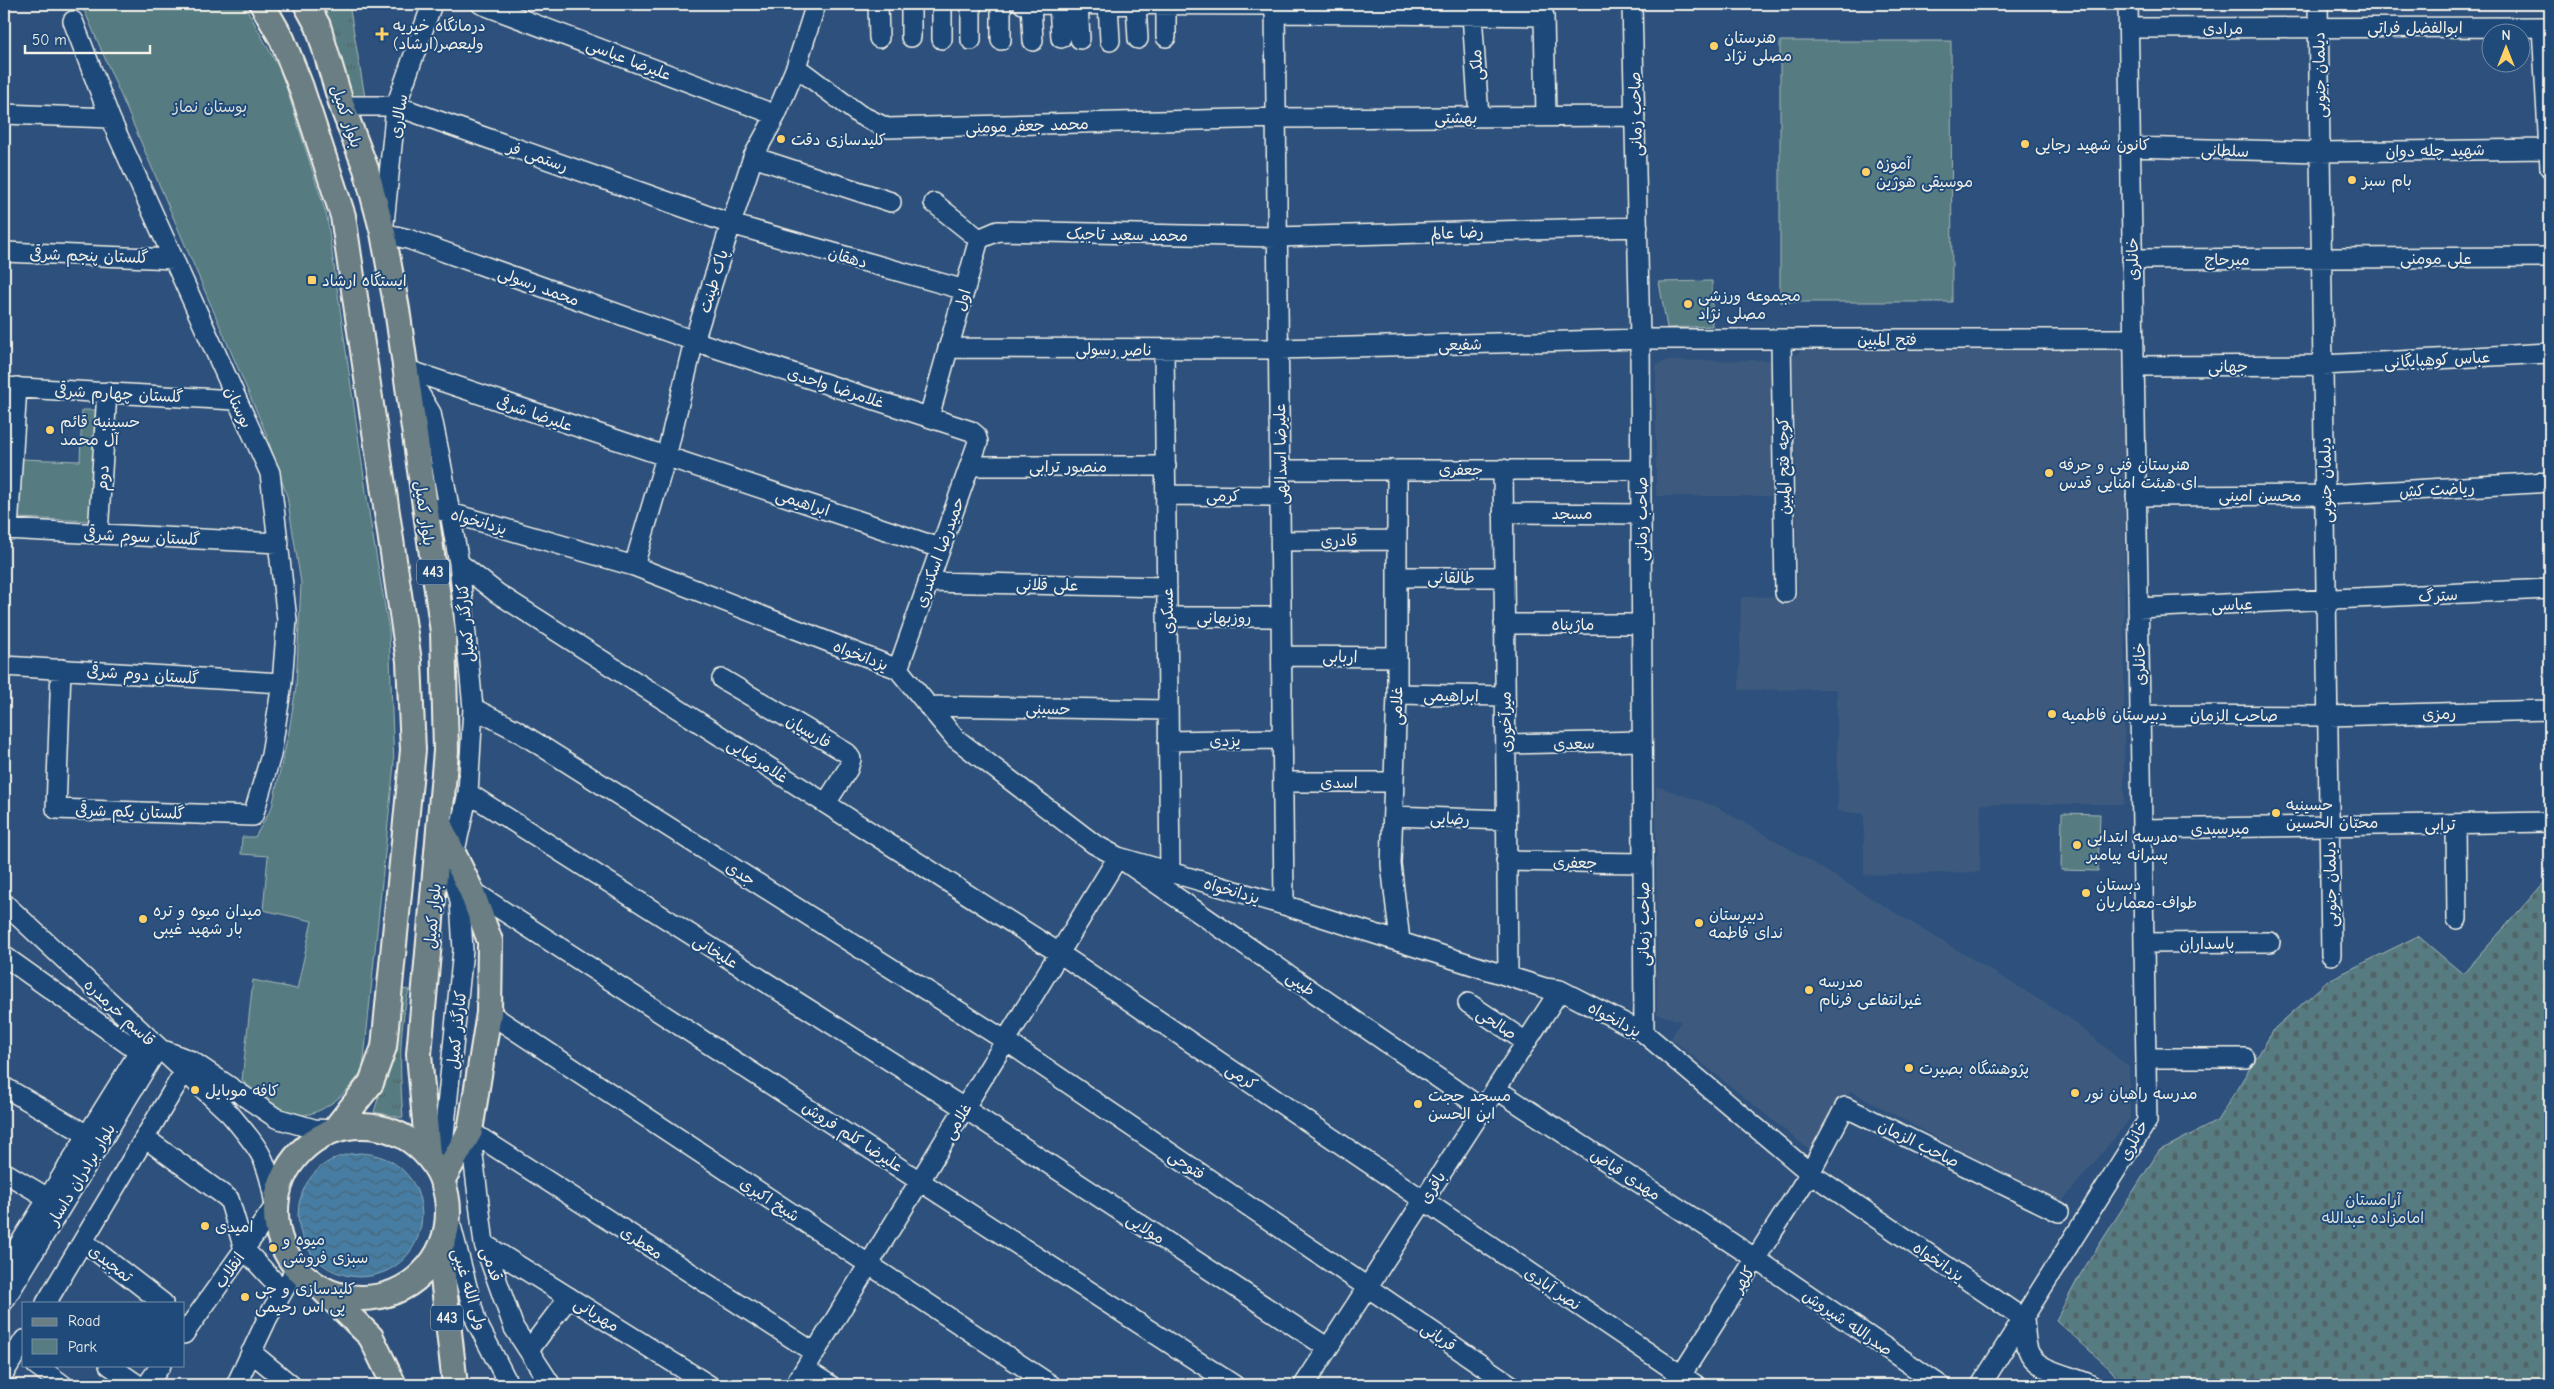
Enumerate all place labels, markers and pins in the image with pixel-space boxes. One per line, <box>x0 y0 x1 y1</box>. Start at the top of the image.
place label: درمانگاه خیریه ولیعصر(ارشاد) <box>393 16 486 53</box>
marker: درمانگاه خیریه ولیعصر(ارشاد) <box>375 27 389 41</box>
place label: هنرستان مصلی نژاد <box>1724 29 1792 66</box>
marker: هنرستان مصلی نژاد <box>1708 40 1720 52</box>
place label: کلیدسازی دقت <box>791 131 886 149</box>
marker: کلیدسازی دقت <box>775 133 787 145</box>
place label: کانون شهید رجایی <box>2035 136 2150 155</box>
marker: کانون شهید رجایی <box>2019 138 2031 150</box>
place label: آموزه موسیقی هوژین <box>1876 155 1973 192</box>
marker: آموزه موسیقی هوژین <box>1860 166 1872 178</box>
place label: بام سبز <box>2360 172 2412 193</box>
marker: بام سبز <box>2346 174 2358 186</box>
place label: ایستگاه ارشاد <box>322 271 407 290</box>
marker: ایستگاه ارشاد <box>306 274 318 286</box>
place label: مجموعه ورزشی مصلی نژاد <box>1698 287 1801 324</box>
marker: مجموعه ورزشی مصلی نژاد <box>1682 298 1694 310</box>
place label: حسینیه قائم آل محمد <box>60 413 140 449</box>
marker: حسینیه قائم آل محمد <box>44 424 56 436</box>
place label: هنرستان فنی و حرفه ای هیئت امنایی قدس <box>2059 456 2197 493</box>
marker: هنرستان فنی و حرفه ای هیئت امنایی قدس <box>2043 467 2055 479</box>
place label: دبیرستان فاطمیه <box>2062 706 2167 724</box>
marker: دبیرستان فاطمیه <box>2046 708 2058 720</box>
place label: حسینیه محبّان الحسین <box>2286 796 2378 832</box>
marker: حسینیه محبّان الحسین <box>2270 807 2282 819</box>
place label: مدرسه ابتدایی پسرانه پیامبر <box>2085 828 2178 865</box>
marker: مدرسه ابتدایی پسرانه پیامبر <box>2071 839 2083 851</box>
place label: دبستان طواف-معماریان <box>2096 876 2197 913</box>
marker: دبستان طواف-معماریان <box>2080 887 2092 899</box>
place label: میدان میوه و تره بار شهید غیبی <box>153 902 262 939</box>
place label: دبیرستان ندای فاطمه <box>1709 906 1783 942</box>
marker: میدان میوه و تره بار شهید غیبی <box>137 913 149 925</box>
marker: دبیرستان ندای فاطمه <box>1693 917 1705 929</box>
place label: مدرسه غیرانتفاعی فرنام <box>1819 973 1922 1012</box>
marker: مدرسه غیرانتفاعی فرنام <box>1803 984 1815 996</box>
place label: پژوهشگاه بصیرت <box>1919 1059 2029 1079</box>
marker: پژوهشگاه بصیرت <box>1903 1062 1915 1074</box>
place label: کافه موبایل <box>205 1082 279 1101</box>
marker: کافه موبایل <box>189 1084 201 1096</box>
place label: مدرسه راهیان نور <box>2084 1085 2198 1104</box>
place label: مسجد حجت ابن الحسن <box>1428 1087 1511 1123</box>
marker: مدرسه راهیان نور <box>2069 1087 2081 1099</box>
marker: مسجد حجت ابن الحسن <box>1412 1098 1424 1110</box>
place label: امیدی <box>215 1218 253 1236</box>
marker: امیدی <box>199 1220 211 1232</box>
place label: میوه و سبزی فروشی <box>281 1231 369 1268</box>
marker: میوه و سبزی فروشی <box>267 1242 279 1254</box>
place label: کلیدسازی و جی پی اس رحیمی <box>255 1280 355 1317</box>
marker: کلیدسازی و جی پی اس رحیمی <box>239 1291 251 1303</box>

